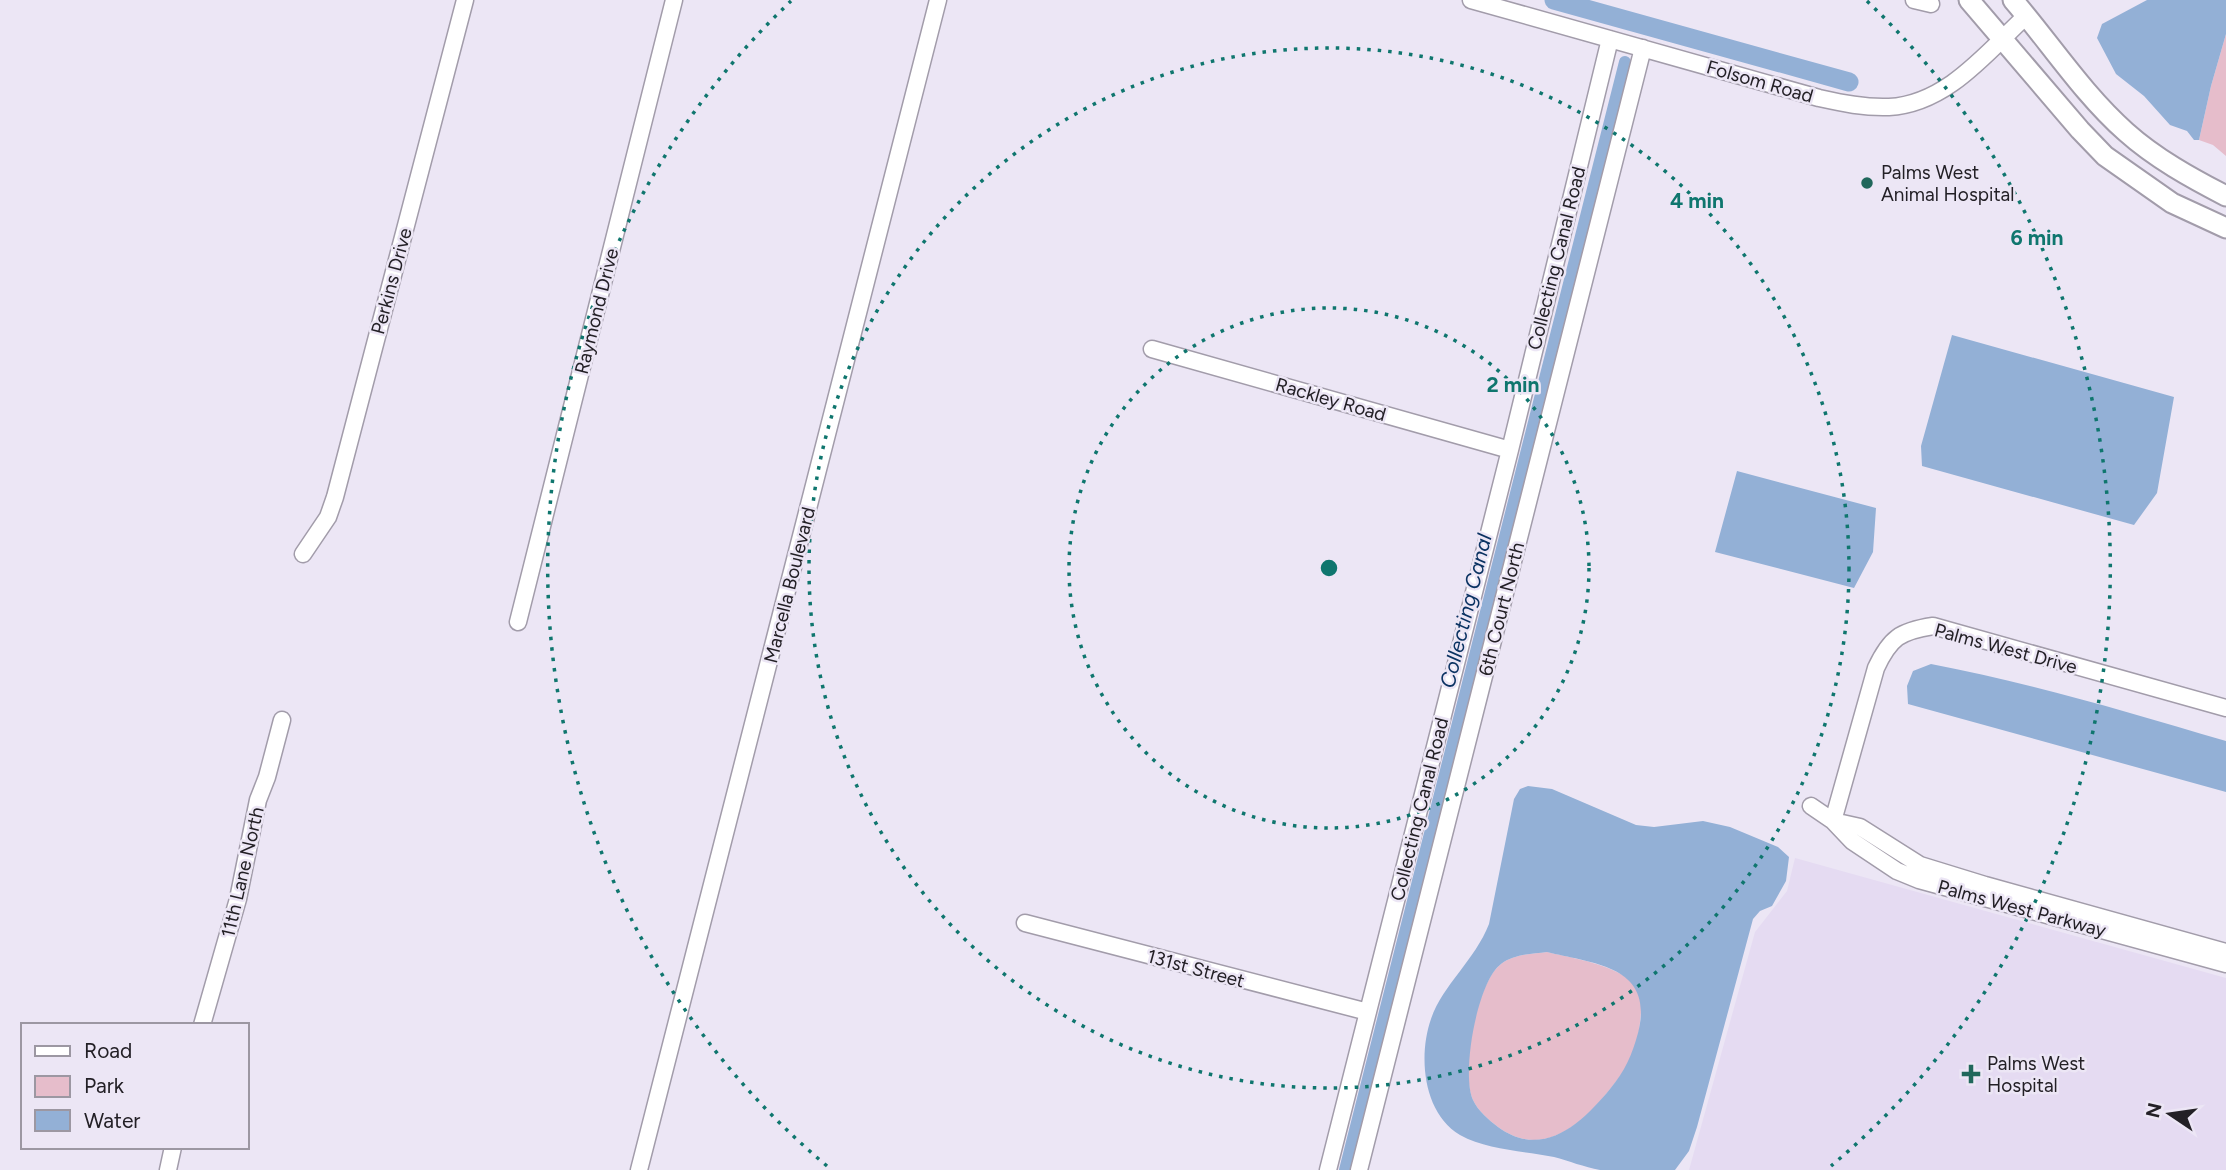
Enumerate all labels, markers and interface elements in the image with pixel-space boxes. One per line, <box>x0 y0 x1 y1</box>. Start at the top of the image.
street label: Folsom Road <box>1704 55 1816 108</box>
place label: Palms West Animal Hospital <box>1881 161 2014 206</box>
street label: Collecting Canal Road <box>1523 164 1590 352</box>
marker: Palms West Animal Hospital <box>1859 175 1875 191</box>
text: 4 min <box>1670 188 1724 213</box>
street label: Perkins Drive <box>366 225 417 337</box>
text: 6 min <box>2011 225 2063 250</box>
street label: Raymond Drive <box>570 246 623 376</box>
text: 2 min <box>1487 372 1539 397</box>
street label: Rackley Road <box>1273 373 1389 426</box>
street label: Marcella Boulevard <box>759 505 820 666</box>
water label: Collecting Canal <box>1434 531 1497 691</box>
street label: 6th Court North <box>1474 540 1529 678</box>
centre of rings <box>1317 556 1341 580</box>
street label: Palms West Drive <box>1932 618 2080 679</box>
street label: Collecting Canal Road <box>1386 715 1453 903</box>
street label: 11th Lane North <box>216 805 269 940</box>
street label: Palms West Parkway <box>1935 875 2109 942</box>
street label: 131st Street <box>1145 944 1247 993</box>
legend <box>21 1023 248 1149</box>
text: Road <box>84 1038 132 1063</box>
place label: Palms West Hospital <box>1987 1052 2085 1097</box>
marker: Palms West Hospital <box>1961 1064 1981 1084</box>
text: Park <box>84 1073 125 1098</box>
north arrow <box>2135 1079 2205 1149</box>
text: N <box>2141 1101 2167 1120</box>
text: Water <box>84 1108 140 1133</box>

